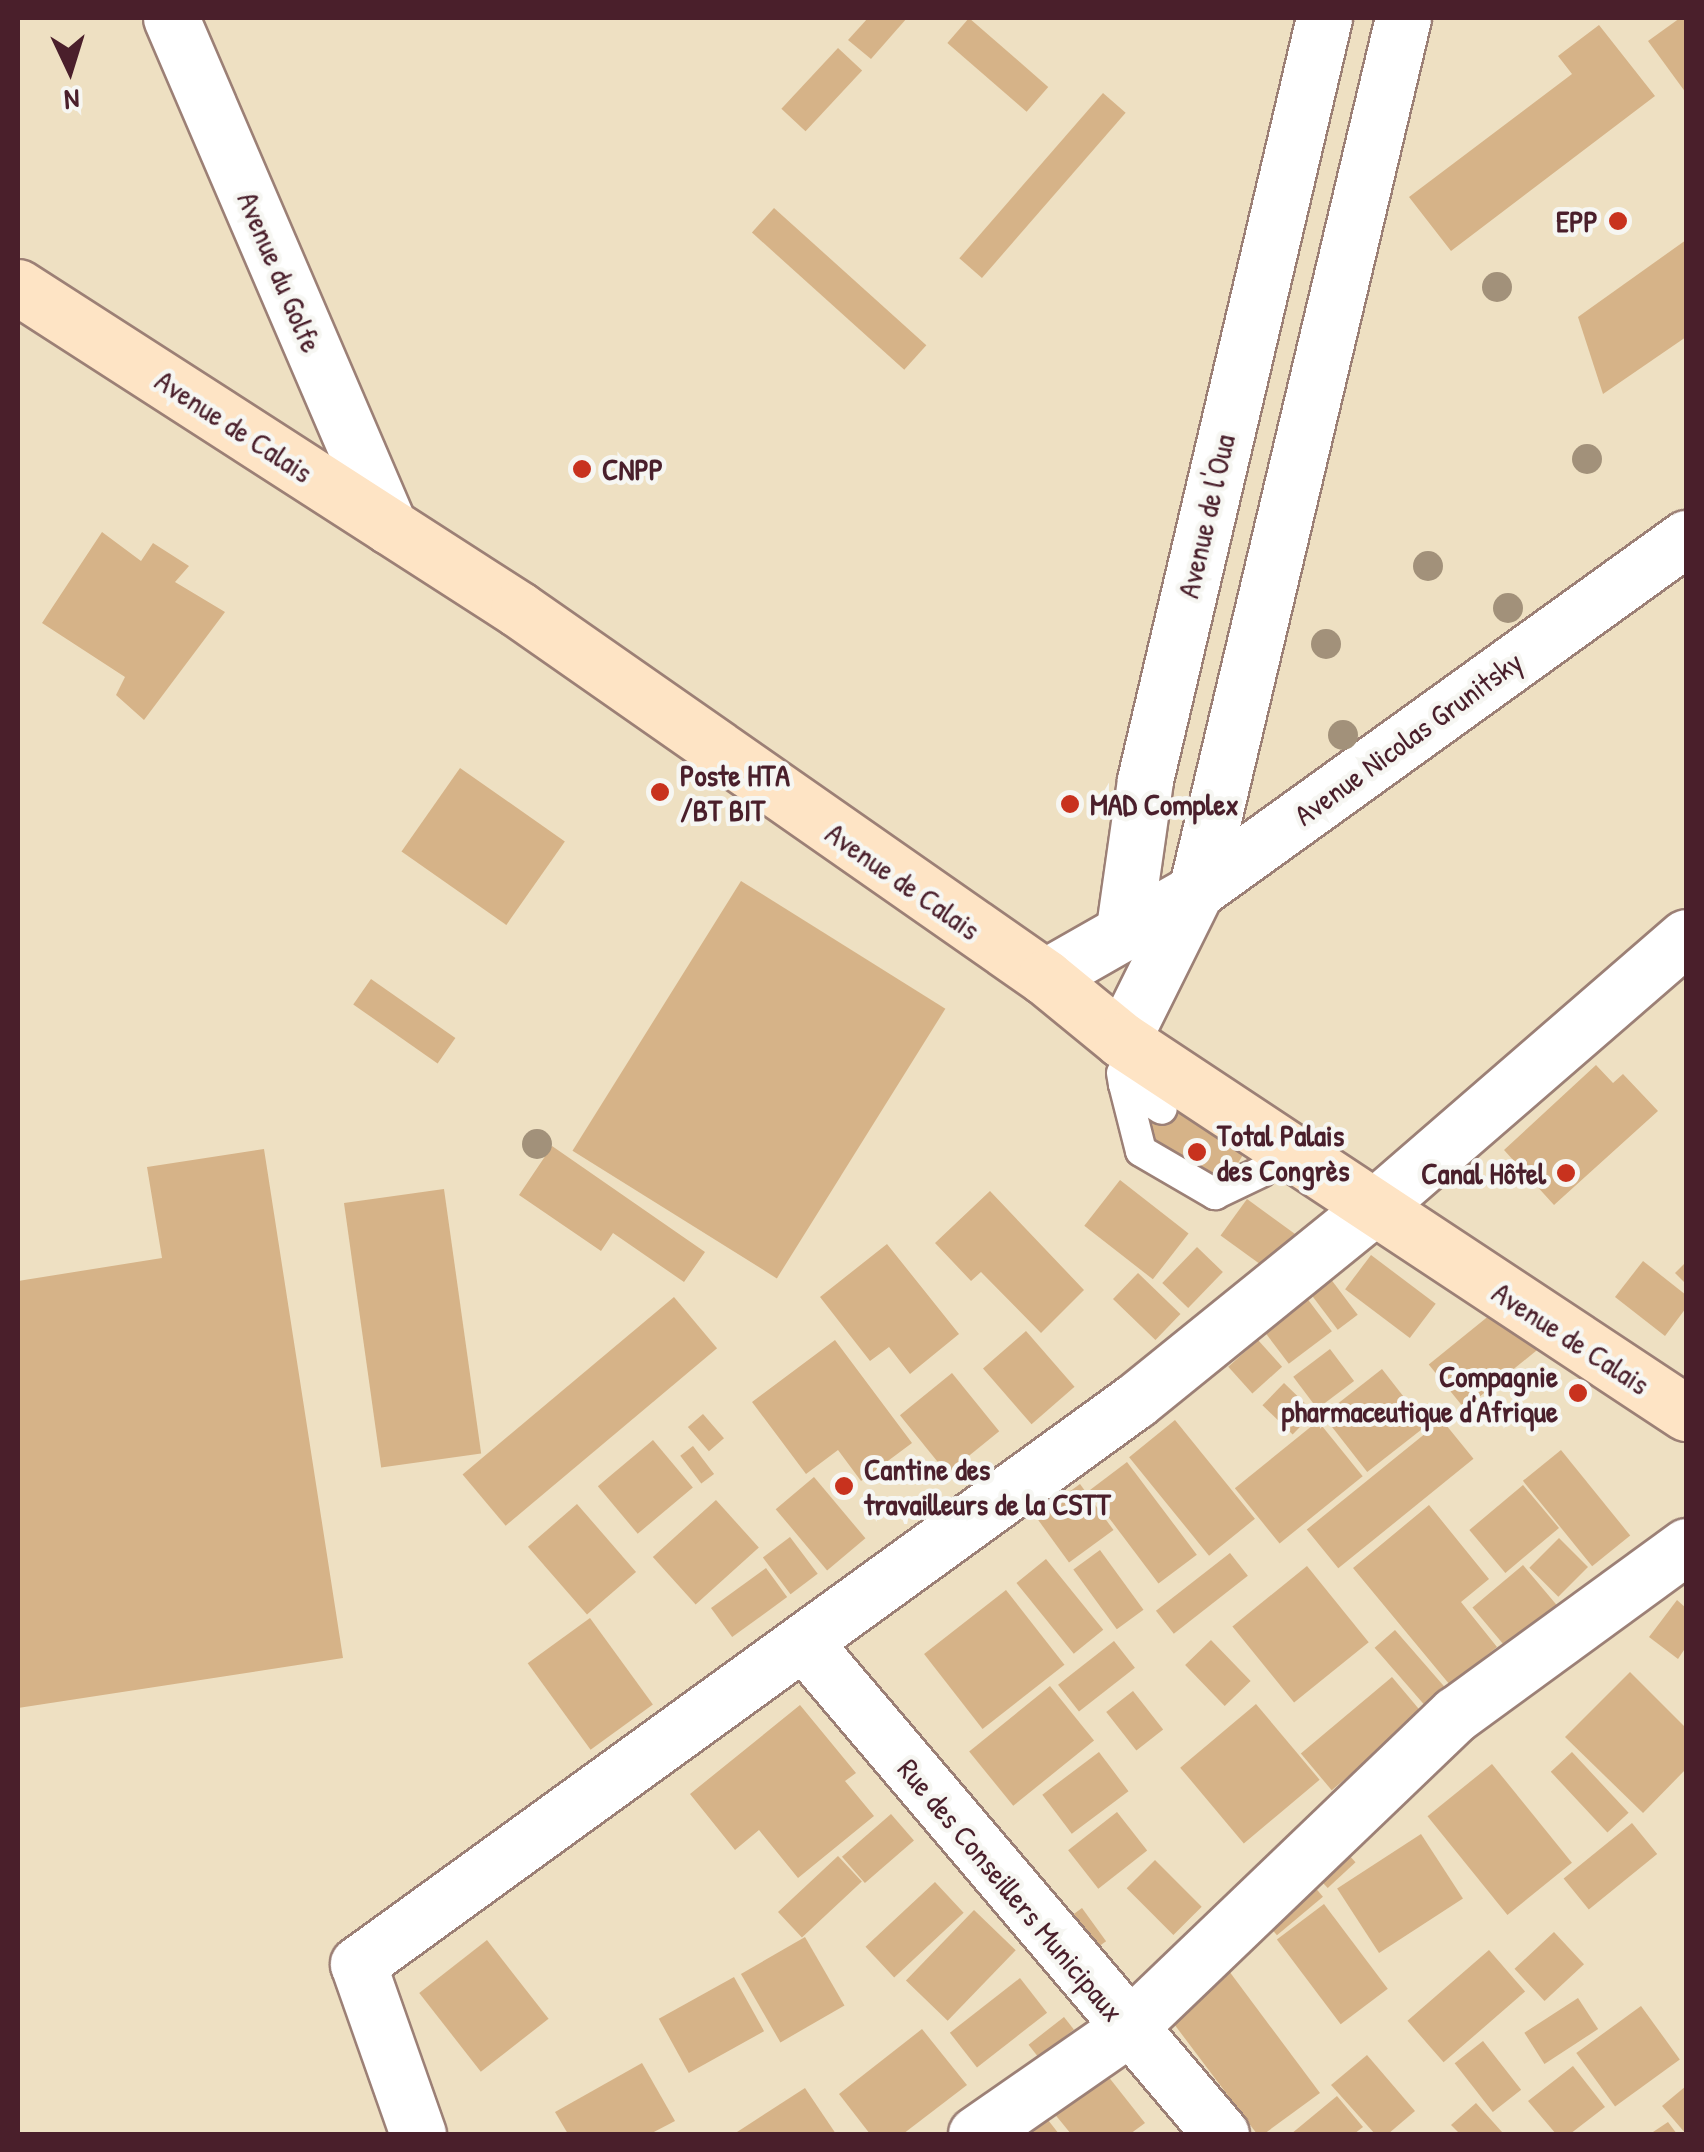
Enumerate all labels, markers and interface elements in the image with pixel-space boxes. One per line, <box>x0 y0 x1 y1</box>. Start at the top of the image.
north arrow <box>20 20 120 120</box>
text: N <box>63 80 81 119</box>
street label: Avenue du Golfe <box>230 186 330 358</box>
place label: EPP <box>1556 203 1598 239</box>
marker: EPP <box>1607 210 1629 232</box>
street label: Avenue de Calais <box>149 362 319 490</box>
street label: Avenue de l'Oua <box>1170 431 1242 601</box>
place label: CNPP <box>602 451 663 487</box>
marker: CNPP <box>571 458 593 480</box>
street label: Avenue Nicolas Grunitsky <box>1287 643 1529 833</box>
place label: Poste HTA /BT BIT <box>680 757 790 828</box>
marker: Poste HTA /BT BIT <box>649 781 671 803</box>
place label: MAD Complex <box>1090 786 1239 822</box>
marker: MAD Complex <box>1059 793 1081 815</box>
street label: Avenue de Calais <box>819 815 987 947</box>
place label: Total Palais des Congrès <box>1217 1117 1350 1188</box>
marker: Total Palais des Congrès <box>1186 1141 1208 1163</box>
place label: Canal Hôtel <box>1421 1155 1546 1191</box>
marker: Canal Hôtel <box>1555 1162 1577 1184</box>
street label: Avenue de Calais <box>1486 1274 1656 1402</box>
place label: Compagnie pharmaceutique d'Afrique <box>1282 1358 1558 1428</box>
marker: Compagnie pharmaceutique d'Afrique <box>1567 1382 1589 1404</box>
place label: Cantine des travailleurs de la CSTT <box>864 1451 1110 1522</box>
marker: Cantine des travailleurs de la CSTT <box>833 1475 855 1497</box>
street label: Rue des Conseillers Municipaux <box>890 1751 1132 2029</box>

